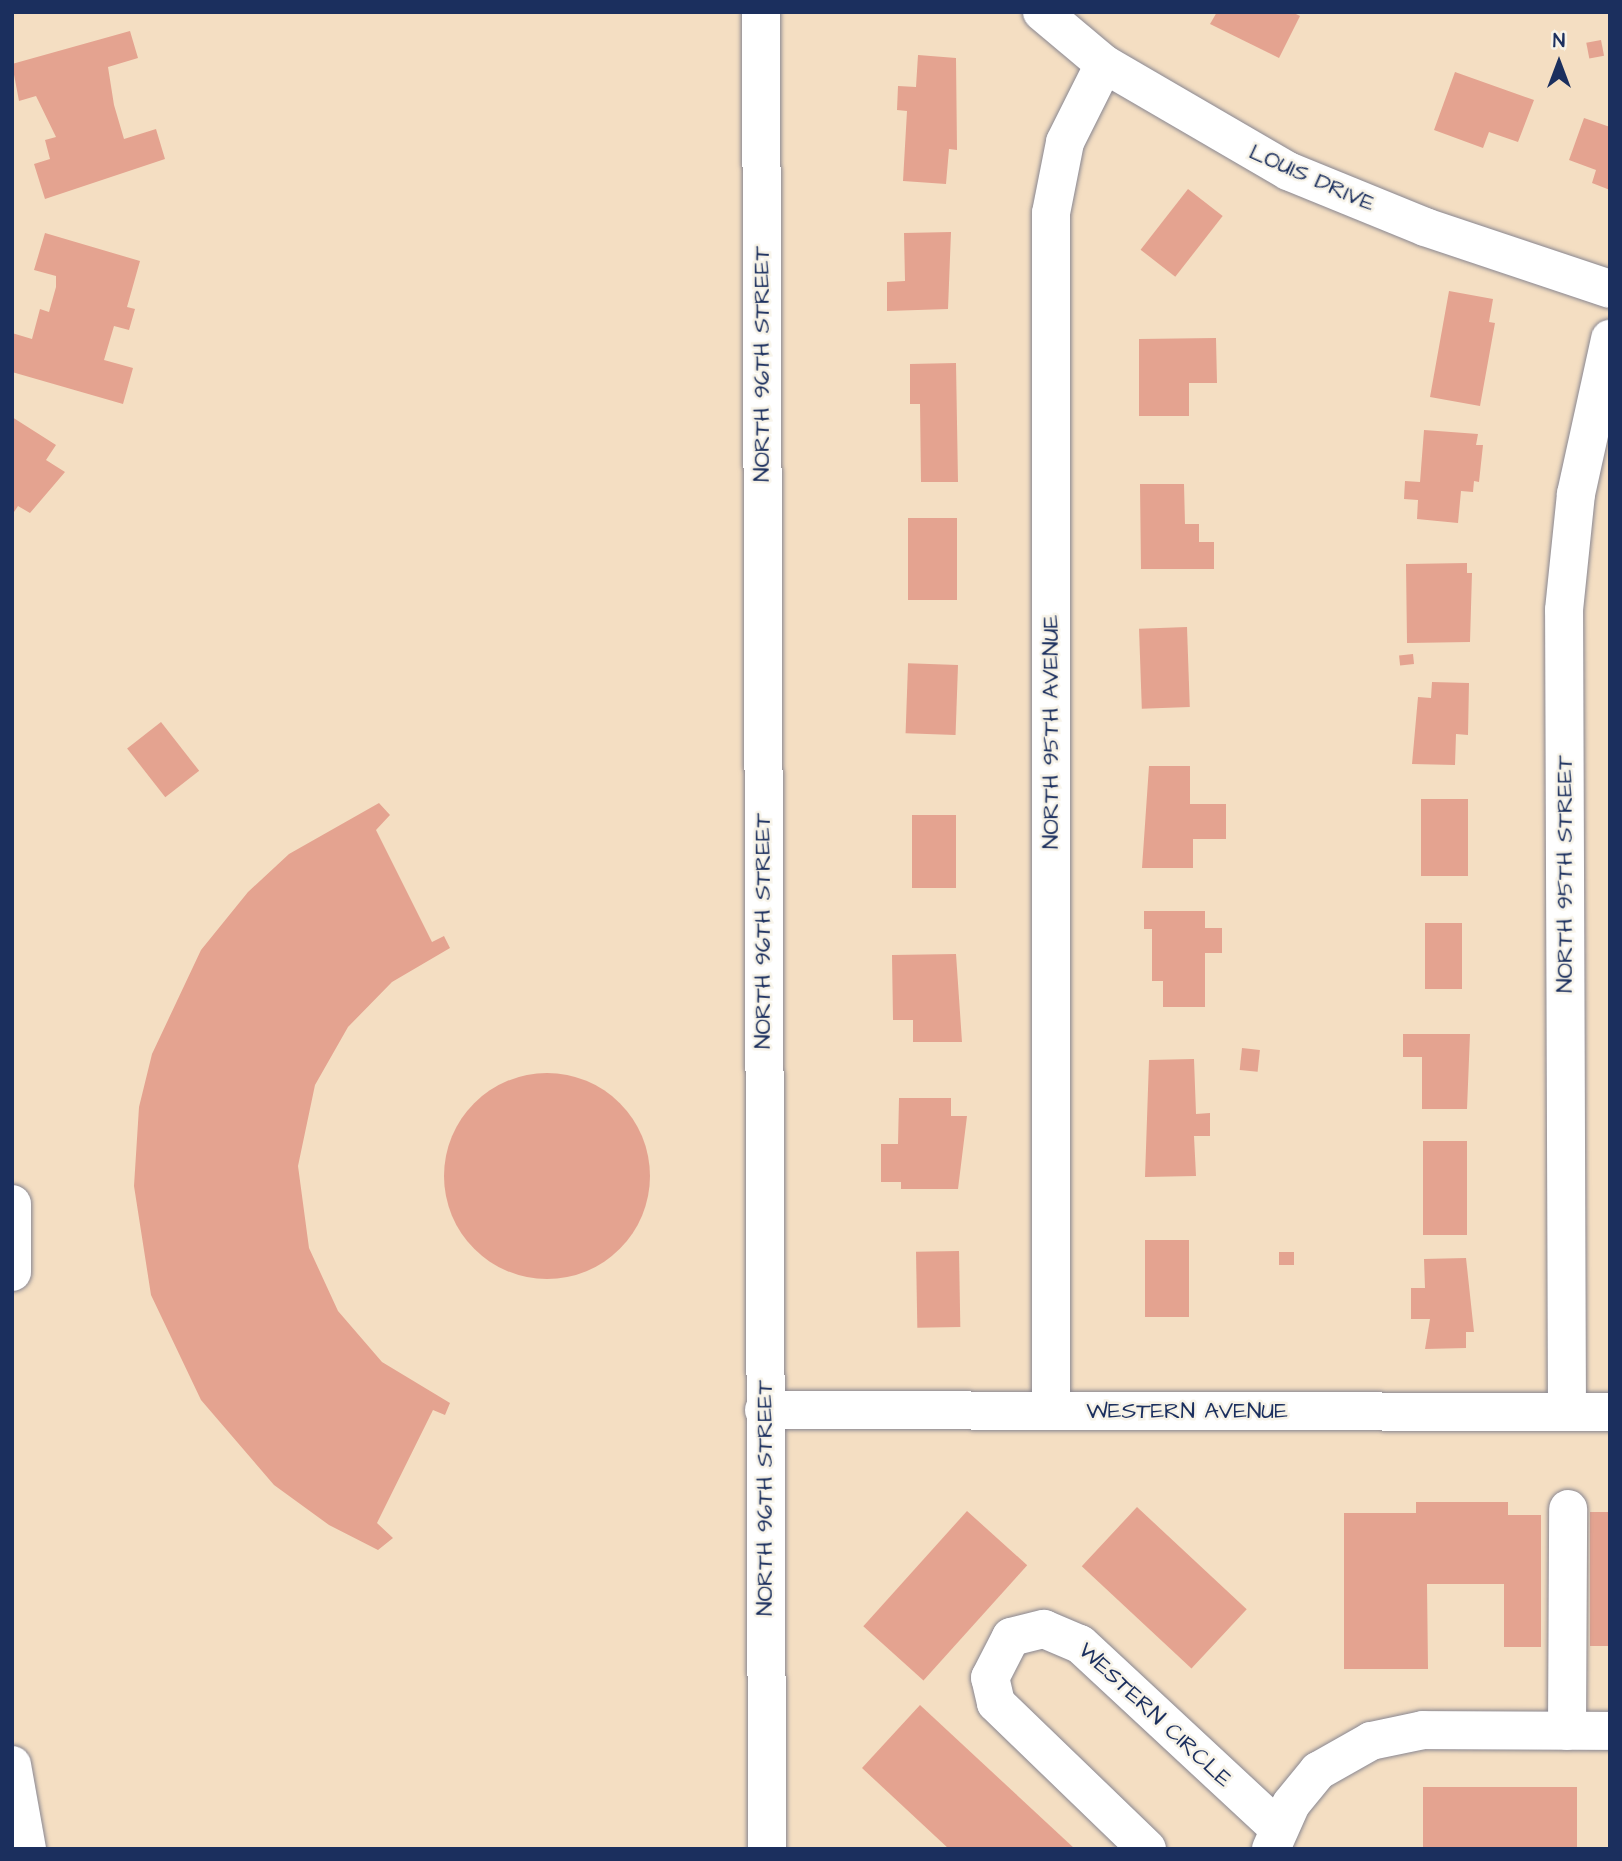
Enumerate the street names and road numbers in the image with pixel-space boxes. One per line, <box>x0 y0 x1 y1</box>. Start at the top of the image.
street label: LOUIS DRIVE <box>1245 138 1379 218</box>
street label: NORTH 96TH STREET <box>748 246 776 482</box>
street label: NORTH 95TH AVENUE <box>1037 615 1065 849</box>
street label: NORTH 95TH STREET <box>1551 755 1579 993</box>
street label: NORTH 96TH STREET <box>749 813 777 1049</box>
street label: NORTH 96TH STREET <box>751 1380 779 1616</box>
street label: WESTERN AVENUE <box>1086 1397 1288 1425</box>
street label: WESTERN CIRCLE <box>1072 1637 1238 1793</box>

